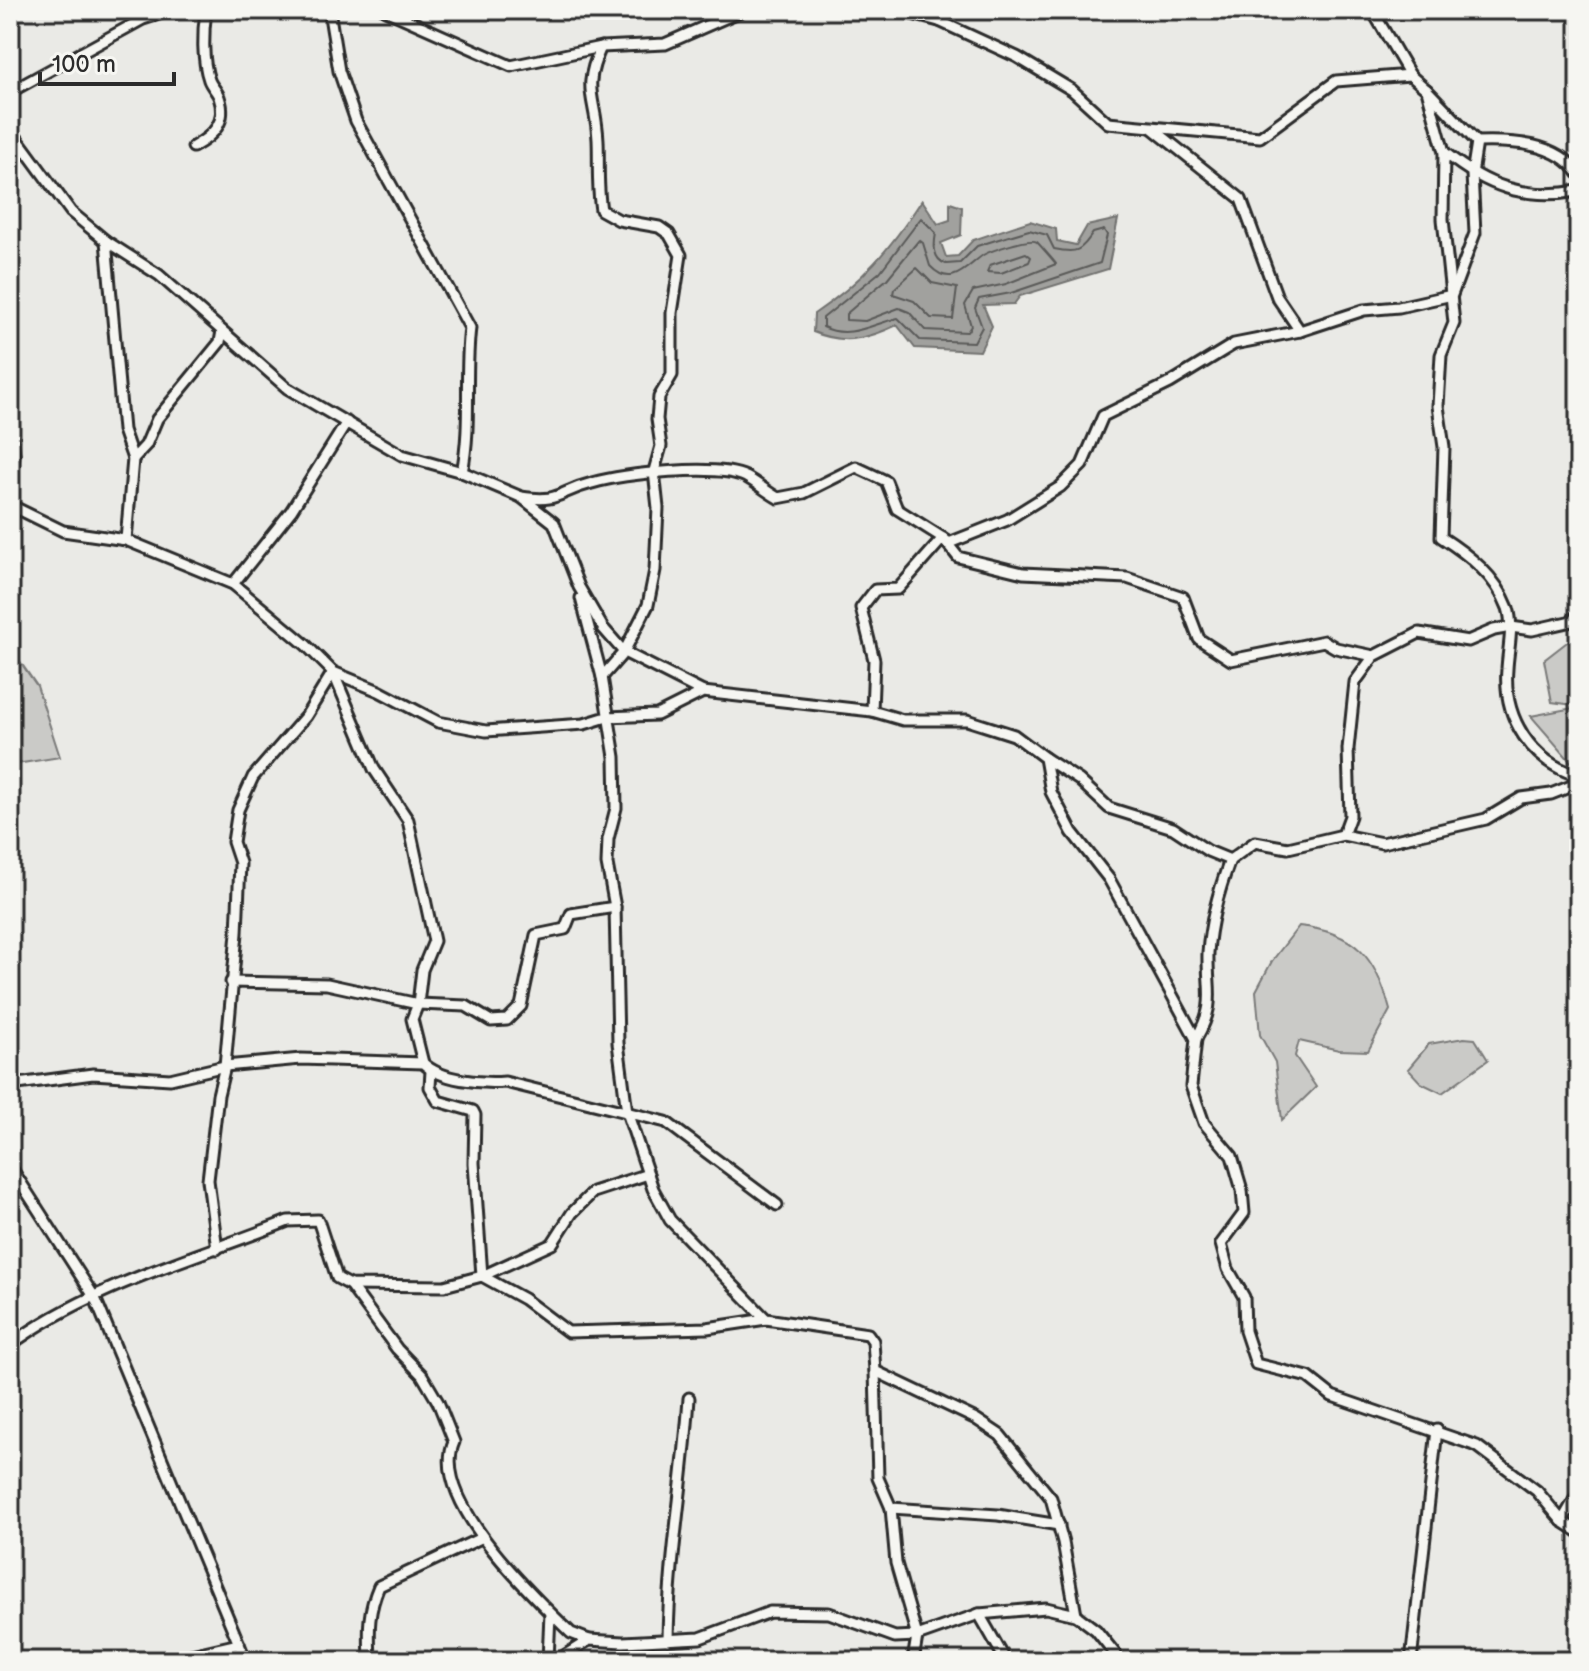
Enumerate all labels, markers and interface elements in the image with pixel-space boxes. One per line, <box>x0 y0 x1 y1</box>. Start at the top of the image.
scale bar <box>40 36 174 86</box>
text: 100 m <box>52 50 116 79</box>

